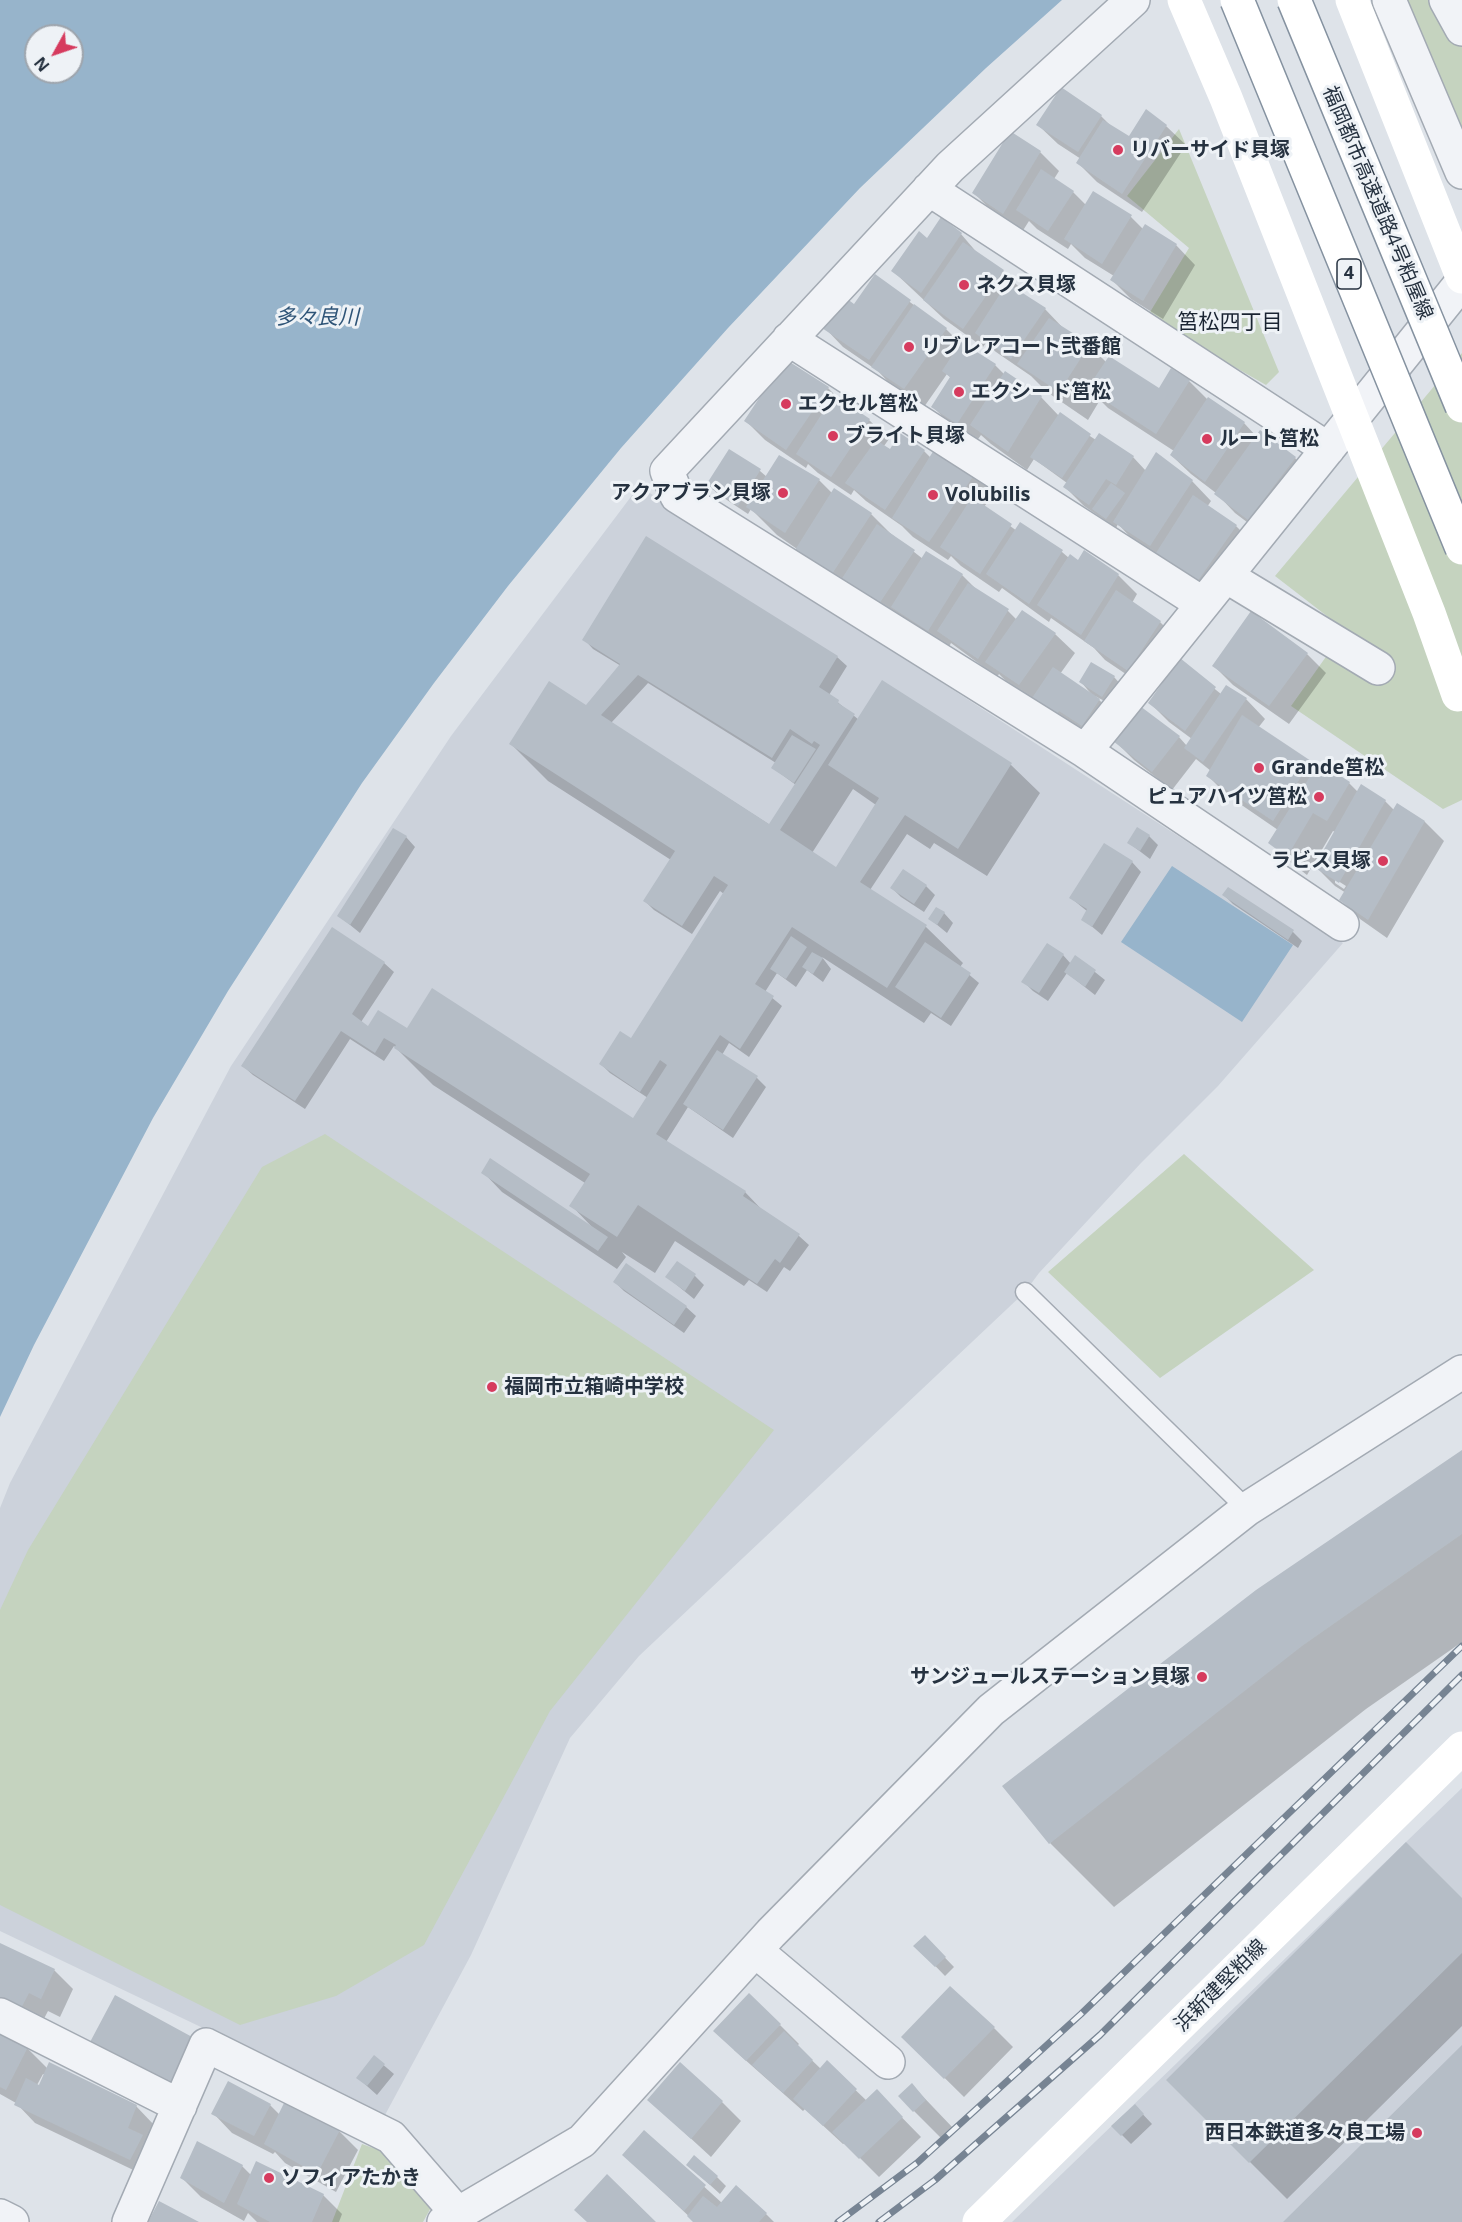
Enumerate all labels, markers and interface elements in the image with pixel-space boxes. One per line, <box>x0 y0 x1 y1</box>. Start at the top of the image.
north arrow <box>24 24 84 84</box>
text: N <box>29 52 54 76</box>
street label: 福岡都市高速道路4号粕屋線 <box>1317 83 1437 323</box>
place label: リバーサイド貝塚 <box>1130 138 1290 162</box>
marker: リバーサイド貝塚 <box>1111 143 1125 157</box>
road number: 4 <box>1337 259 1361 289</box>
place label: ネクス貝塚 <box>976 273 1076 297</box>
marker: ネクス貝塚 <box>957 278 971 292</box>
water label: 多々良川 <box>275 305 359 331</box>
district label: 筥松四丁目 <box>1178 310 1282 336</box>
place label: リブレアコート弐番館 <box>921 335 1121 359</box>
marker: リブレアコート弐番館 <box>902 340 916 354</box>
place label: エクシード筥松 <box>971 380 1111 404</box>
marker: エクシード筥松 <box>952 385 966 399</box>
place label: エクセル筥松 <box>798 392 918 416</box>
marker: エクセル筥松 <box>779 397 793 411</box>
place label: ブライト貝塚 <box>845 424 965 448</box>
place label: ルート筥松 <box>1219 427 1319 451</box>
marker: ブライト貝塚 <box>826 429 840 443</box>
marker: ルート筥松 <box>1200 432 1214 446</box>
place label: アクアブラン貝塚 <box>611 481 771 505</box>
place label: Volubilis <box>945 483 1031 507</box>
marker: アクアブラン貝塚 <box>776 486 790 500</box>
marker: Volubilis <box>926 488 940 502</box>
place label: Grande筥松 <box>1271 756 1384 780</box>
marker: Grande筥松 <box>1252 761 1266 775</box>
place label: ピュアハイツ筥松 <box>1147 785 1307 809</box>
marker: ピュアハイツ筥松 <box>1312 790 1326 804</box>
place label: ラビス貝塚 <box>1271 849 1371 873</box>
marker: ラビス貝塚 <box>1376 854 1390 868</box>
place label: 福岡市立箱崎中学校 <box>504 1375 684 1399</box>
marker: 福岡市立箱崎中学校 <box>485 1380 499 1394</box>
place label: サンジュールステーション貝塚 <box>910 1665 1190 1689</box>
marker: サンジュールステーション貝塚 <box>1195 1670 1209 1684</box>
street label: 浜新建堅粕線 <box>1170 1935 1272 2037</box>
place label: 西日本鉄道多々良工場 <box>1205 2121 1405 2145</box>
marker: 西日本鉄道多々良工場 <box>1410 2126 1424 2140</box>
place label: ソフィアたかき <box>281 2166 421 2190</box>
marker: ソフィアたかき <box>262 2171 276 2185</box>

